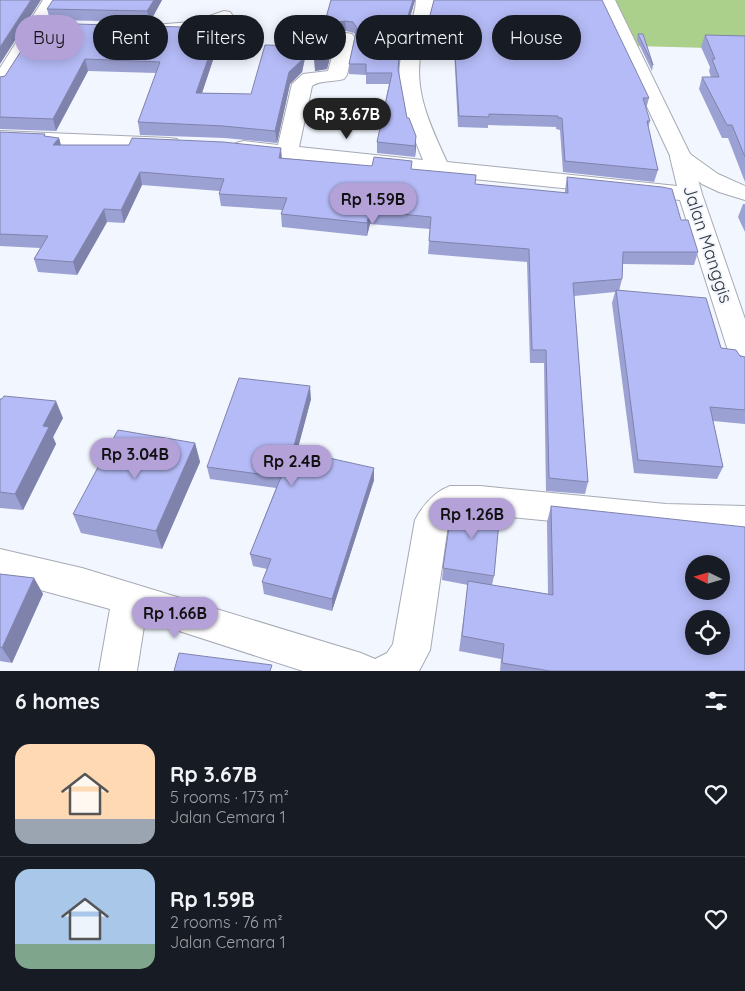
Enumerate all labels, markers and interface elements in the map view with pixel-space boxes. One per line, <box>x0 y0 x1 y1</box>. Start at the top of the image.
chip: Buy <box>15 15 83 60</box>
chip: Rent <box>93 15 168 60</box>
chip: Filters <box>178 15 264 60</box>
chip: New <box>274 15 346 60</box>
chip: Apartment <box>356 15 482 60</box>
chip: House <box>492 15 581 60</box>
pin: Rp 3.67B <box>295 98 399 140</box>
text: Rp 3.67B <box>314 104 380 124</box>
pin: Rp 1.59B <box>321 182 425 225</box>
street label: Jalan Manggis <box>678 182 738 306</box>
text: Rp 1.59B <box>341 189 405 209</box>
pin: Rp 3.04B <box>83 438 187 480</box>
text: Rp 3.04B <box>101 444 169 464</box>
pin: Rp 2.4B <box>246 444 338 487</box>
text: Rp 2.4B <box>263 451 321 471</box>
pin: Rp 1.26B <box>420 498 524 540</box>
text: Rp 1.26B <box>440 504 504 524</box>
north arrow <box>685 555 730 600</box>
map controls <box>685 555 730 655</box>
pin: Rp 1.66B <box>123 596 227 639</box>
text: Rp 1.66B <box>143 603 207 623</box>
button: locate <box>685 610 730 655</box>
icon: filters <box>702 687 730 715</box>
text: 6 homes <box>15 688 100 714</box>
text: Rp 3.67B <box>170 761 257 787</box>
icon: home <box>55 764 115 824</box>
icon: heart <box>702 780 730 808</box>
text: 5 rooms · 173 m² <box>170 787 289 807</box>
text: Jalan Cemara 1 <box>170 807 286 827</box>
text: Rp 1.59B <box>170 886 255 912</box>
icon: home <box>55 889 115 949</box>
icon: heart <box>702 905 730 933</box>
text: 2 rooms · 76 m² <box>170 912 283 932</box>
text: Jalan Cemara 1 <box>170 932 286 952</box>

